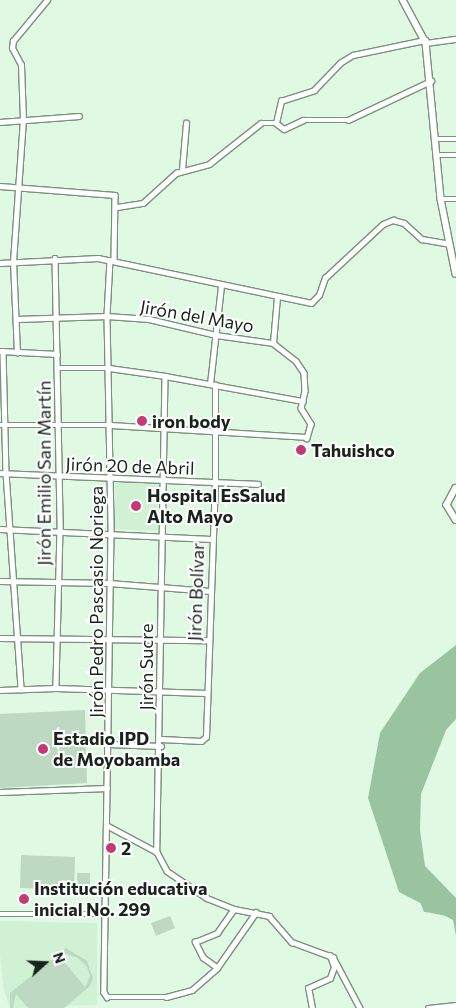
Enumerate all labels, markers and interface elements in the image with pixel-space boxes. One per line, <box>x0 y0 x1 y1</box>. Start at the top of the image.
street label: Jirón del Mayo <box>138 295 256 337</box>
street label: Jirón Emilio San Martín <box>33 380 55 566</box>
place label: iron body <box>152 410 231 432</box>
marker: iron body <box>136 415 148 427</box>
place label: Tahuishco <box>311 439 395 461</box>
marker: Tahuishco <box>295 444 307 456</box>
street label: Jirón 20 de Abril <box>65 453 195 479</box>
place label: Hospital EsSalud Alto Mayo <box>147 485 286 528</box>
street label: Jirón Pedro Pascasio Noriega <box>85 486 107 718</box>
marker: Hospital EsSalud Alto Mayo <box>129 499 143 513</box>
street label: Jirón Bolívar <box>183 542 209 642</box>
street label: Jirón Sucre <box>135 623 157 711</box>
place label: Estadio IPD de Moyobamba <box>53 728 180 771</box>
marker: Estadio IPD de Moyobamba <box>37 743 49 755</box>
place label: 2 <box>121 837 131 859</box>
marker: 2 <box>105 842 117 854</box>
place label: Institución educativa inicial No. 299 <box>34 878 207 921</box>
marker: Institución educativa inicial No. 299 <box>18 893 30 905</box>
north arrow <box>20 938 70 988</box>
text: N <box>50 950 69 966</box>

